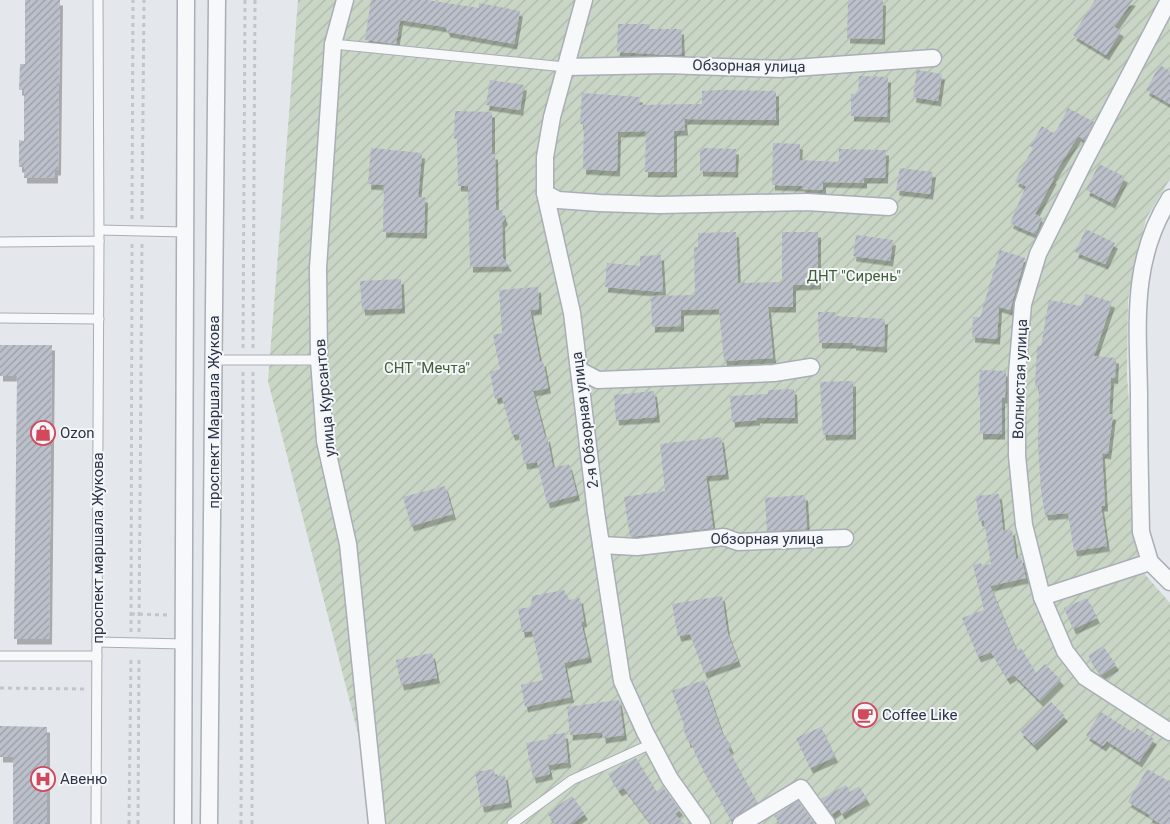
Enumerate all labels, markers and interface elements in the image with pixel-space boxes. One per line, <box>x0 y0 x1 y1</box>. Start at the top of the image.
street label: Обзорная улица <box>692 56 806 76</box>
park label: ДНТ "Сирень" <box>807 267 901 285</box>
street label: проспект Маршала Жукова <box>205 315 223 509</box>
street label: Волнистая улица <box>1009 319 1031 439</box>
street label: улица Курсантов <box>311 338 339 458</box>
street label: 2-я Обзорная улица <box>568 351 602 489</box>
park label: СНТ "Мечта" <box>384 359 470 377</box>
shop icon: Ozon <box>30 420 56 446</box>
place label: Ozon <box>60 424 94 442</box>
street label: проспект маршала Жукова <box>89 452 107 644</box>
street label: Обзорная улица <box>710 530 824 548</box>
cafe icon: Coffee Like <box>852 702 878 728</box>
place label: Coffee Like <box>882 706 957 724</box>
hospital icon: Авеню <box>30 766 56 792</box>
place label: Авеню <box>60 770 107 788</box>

